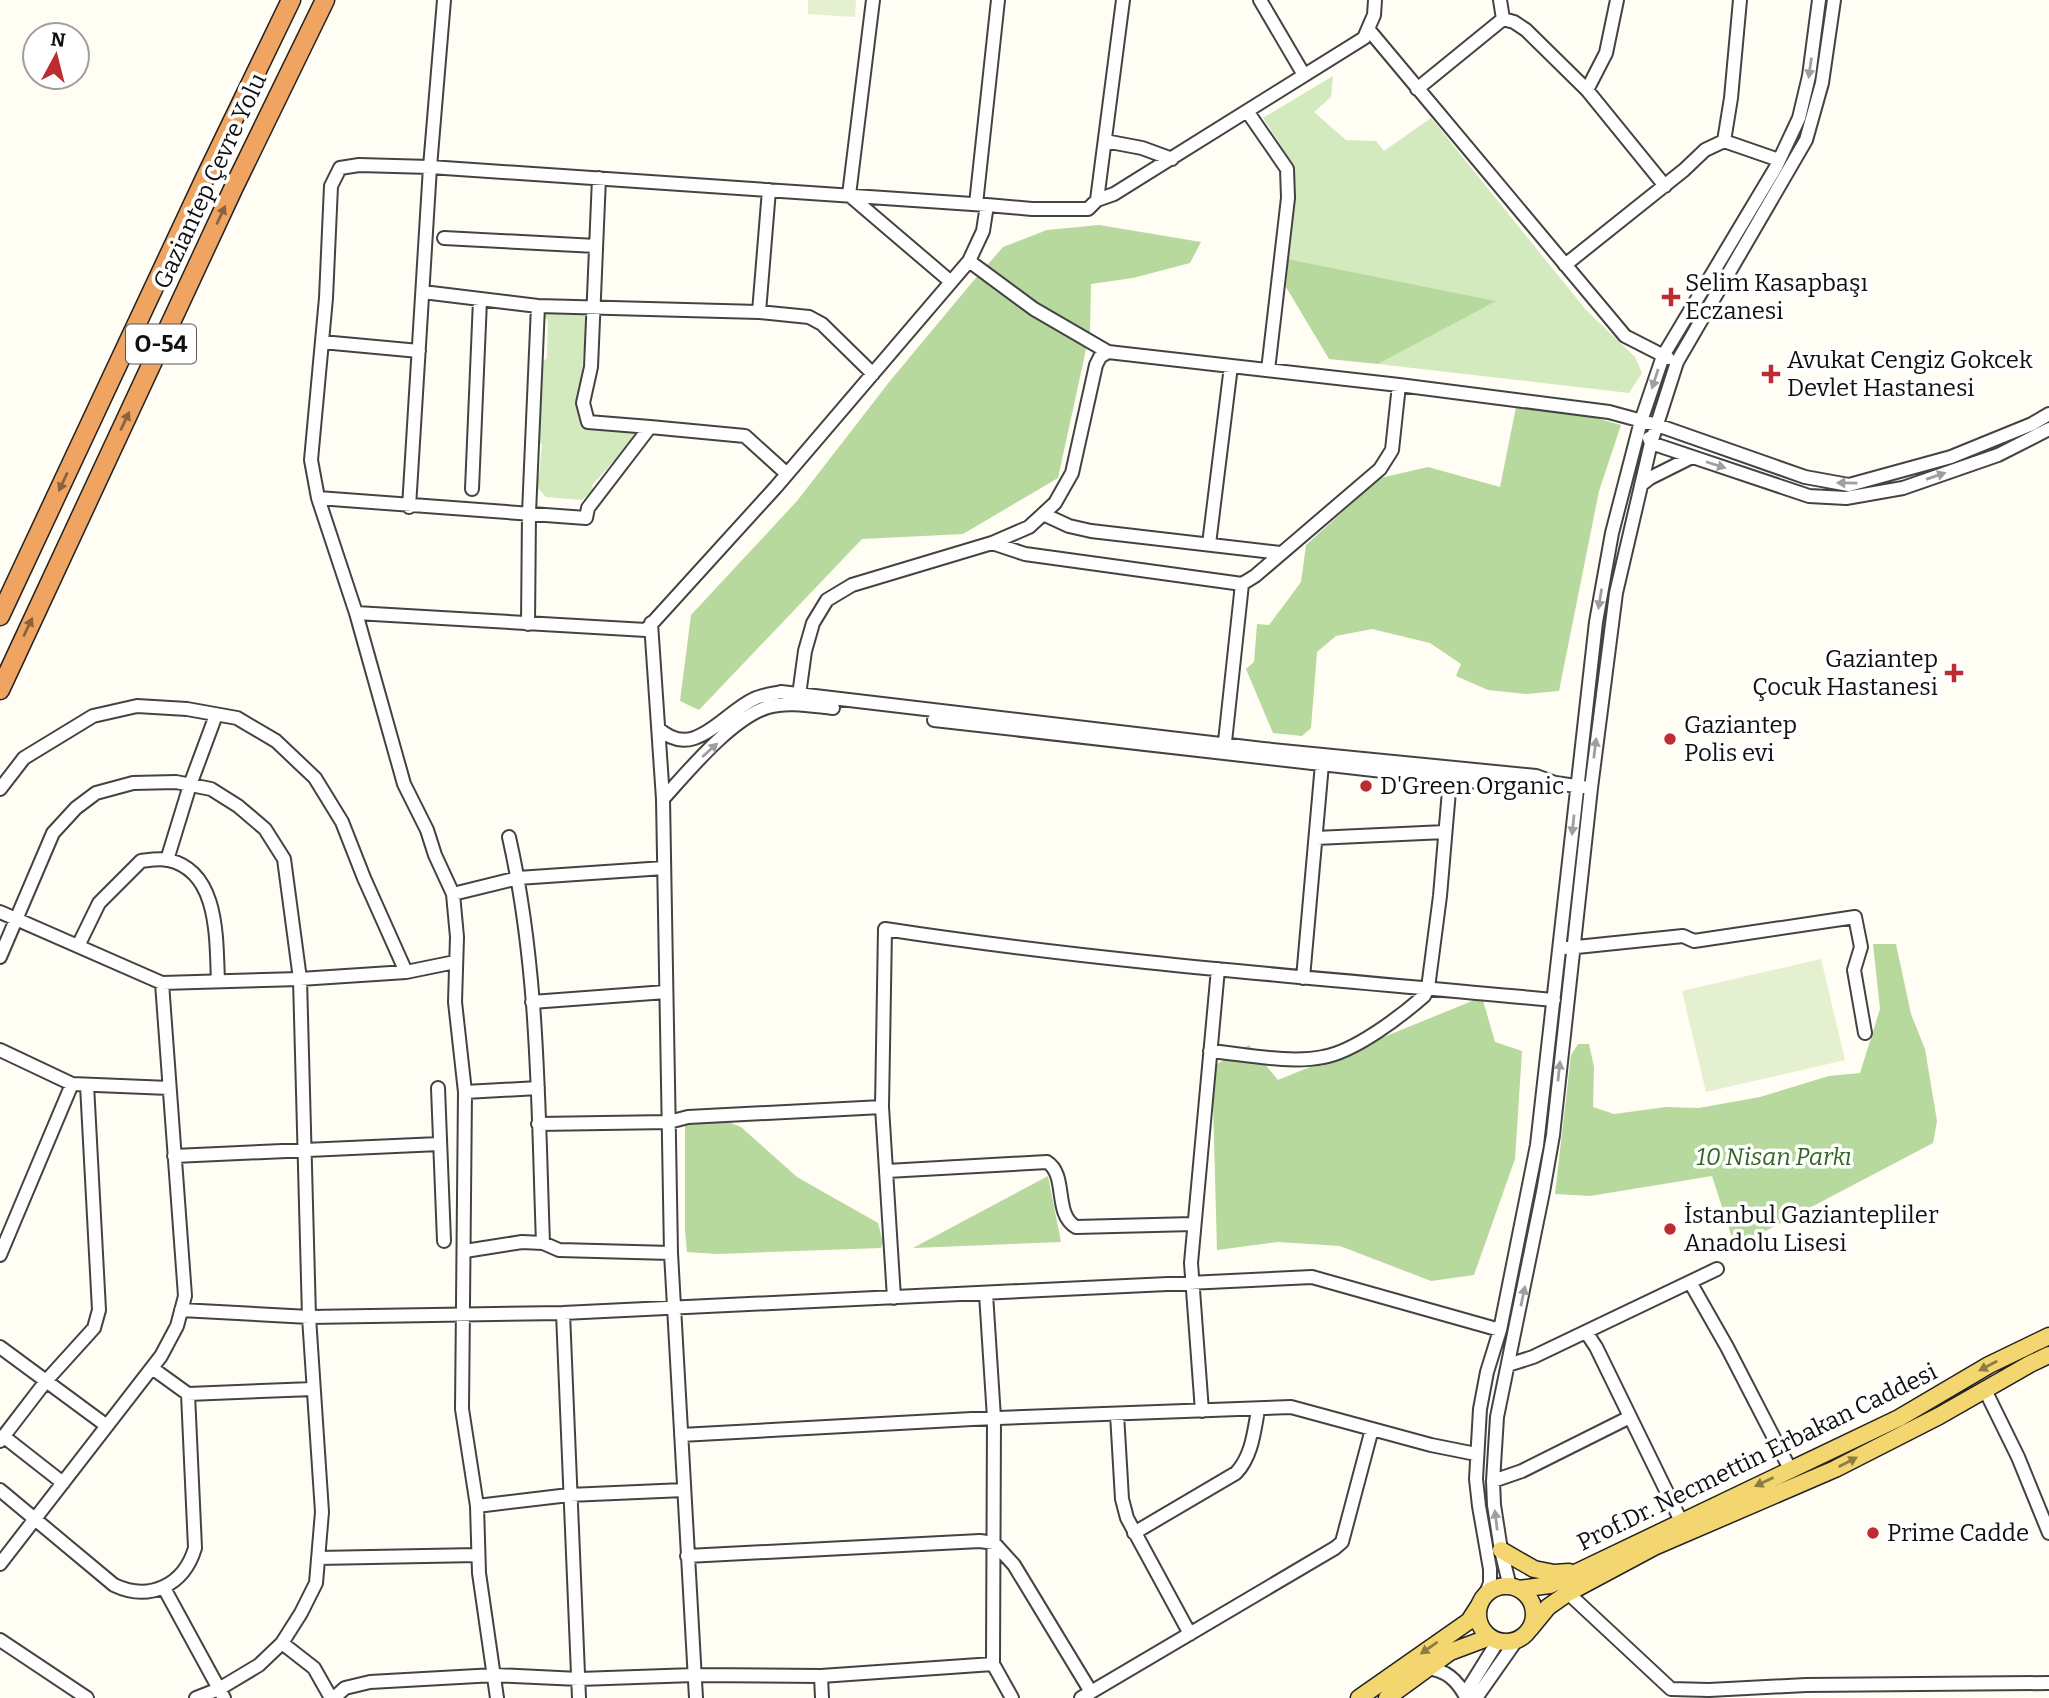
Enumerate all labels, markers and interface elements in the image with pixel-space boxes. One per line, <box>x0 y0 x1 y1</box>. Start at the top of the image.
north arrow <box>21 21 91 91</box>
text: N <box>49 27 67 52</box>
one-way arrow <box>1804 57 1815 79</box>
street label: Gaziantep Çevre Yolu <box>148 69 272 293</box>
one-way arrow <box>215 205 227 225</box>
place label: Selim Kasapbaşı Eczanesi <box>1685 269 1868 325</box>
marker: Selim Kasapbaşı Eczanesi <box>1663 289 1679 305</box>
road number: O-54 <box>126 324 196 364</box>
place label: Avukat Cengiz Gokcek Devlet Hastanesi <box>1787 346 2033 402</box>
marker: Avukat Cengiz Gokcek Devlet Hastanesi <box>1761 364 1781 384</box>
one-way arrow <box>1650 368 1660 389</box>
one-way arrow <box>119 411 130 431</box>
one-way arrow <box>1706 460 1727 471</box>
one-way arrow <box>1925 470 1946 481</box>
one-way arrow <box>57 472 68 492</box>
one-way arrow <box>1836 477 1858 488</box>
one-way arrow <box>1594 588 1605 610</box>
one-way arrow <box>23 617 34 638</box>
place label: Gaziantep Çocuk Hastanesi <box>1752 645 1938 701</box>
marker: Gaziantep Çocuk Hastanesi <box>1944 663 1964 683</box>
place label: Gaziantep Polis evi <box>1684 711 1797 767</box>
marker: Gaziantep Polis evi <box>1662 731 1678 747</box>
one-way arrow <box>1590 737 1601 759</box>
one-way arrow <box>701 742 718 758</box>
place label: D'Green Organic <box>1380 772 1564 800</box>
marker: D'Green Organic <box>1358 778 1374 794</box>
one-way arrow <box>1567 814 1578 836</box>
one-way arrow <box>1554 1060 1565 1082</box>
park label: 10 Nisan Parkı <box>1696 1143 1852 1171</box>
place label: İstanbul Gaziantepliler Anadolu Lisesi <box>1684 1201 1939 1257</box>
marker: İstanbul Gaziantepliler Anadolu Lisesi <box>1662 1221 1678 1237</box>
one-way arrow <box>1517 1285 1528 1307</box>
street label: Prof.Dr. Necmettin Erbakan Caddesi <box>1573 1357 1941 1557</box>
one-way arrow <box>1978 1361 1998 1372</box>
one-way arrow <box>1838 1456 1858 1467</box>
one-way arrow <box>1754 1476 1774 1487</box>
one-way arrow <box>1490 1509 1501 1531</box>
place label: Prime Cadde <box>1887 1519 2029 1547</box>
marker: Prime Cadde <box>1865 1525 1881 1541</box>
one-way arrow <box>1420 1641 1439 1654</box>

